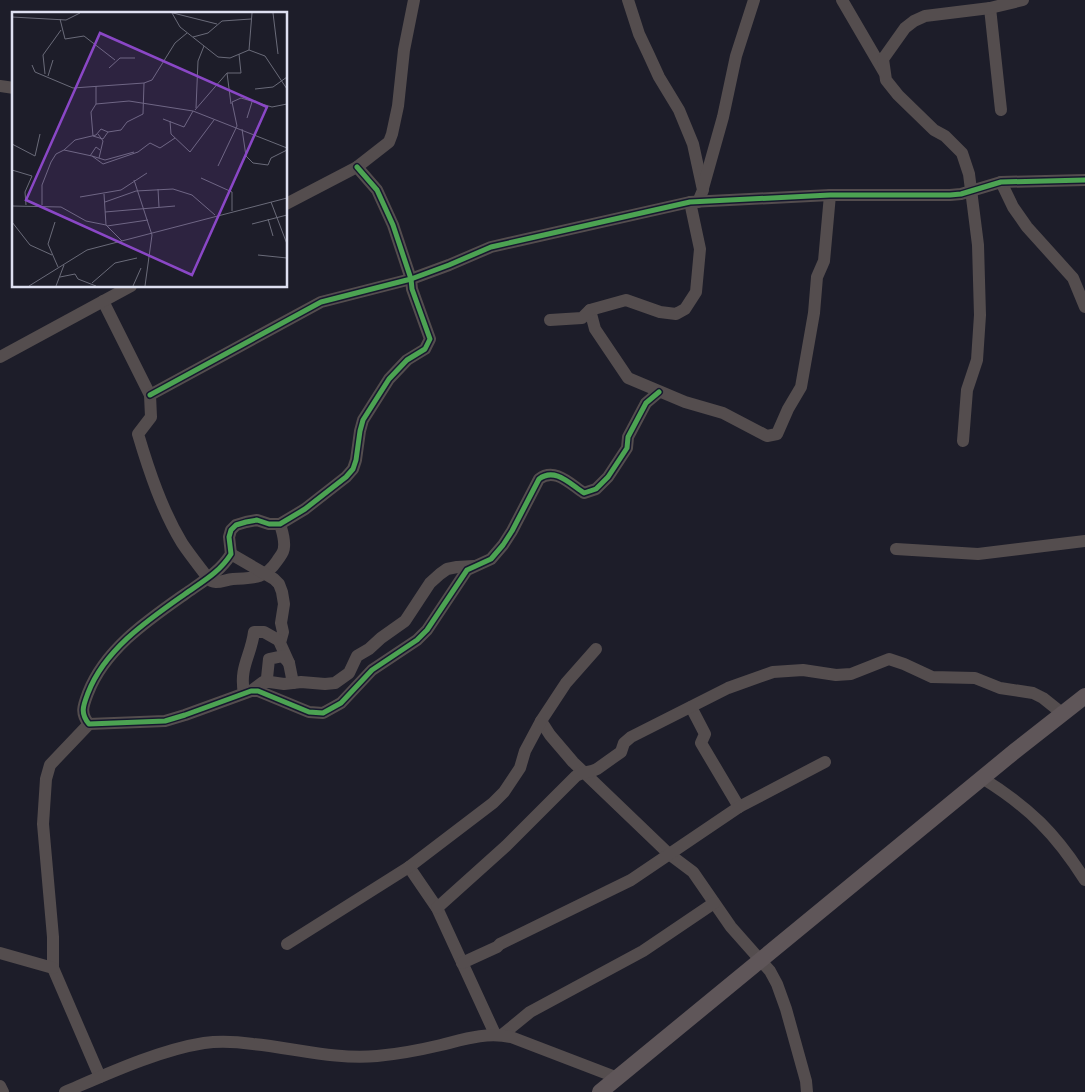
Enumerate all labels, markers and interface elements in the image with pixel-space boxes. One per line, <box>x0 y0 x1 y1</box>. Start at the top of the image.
inset map <box>12 12 288 288</box>

